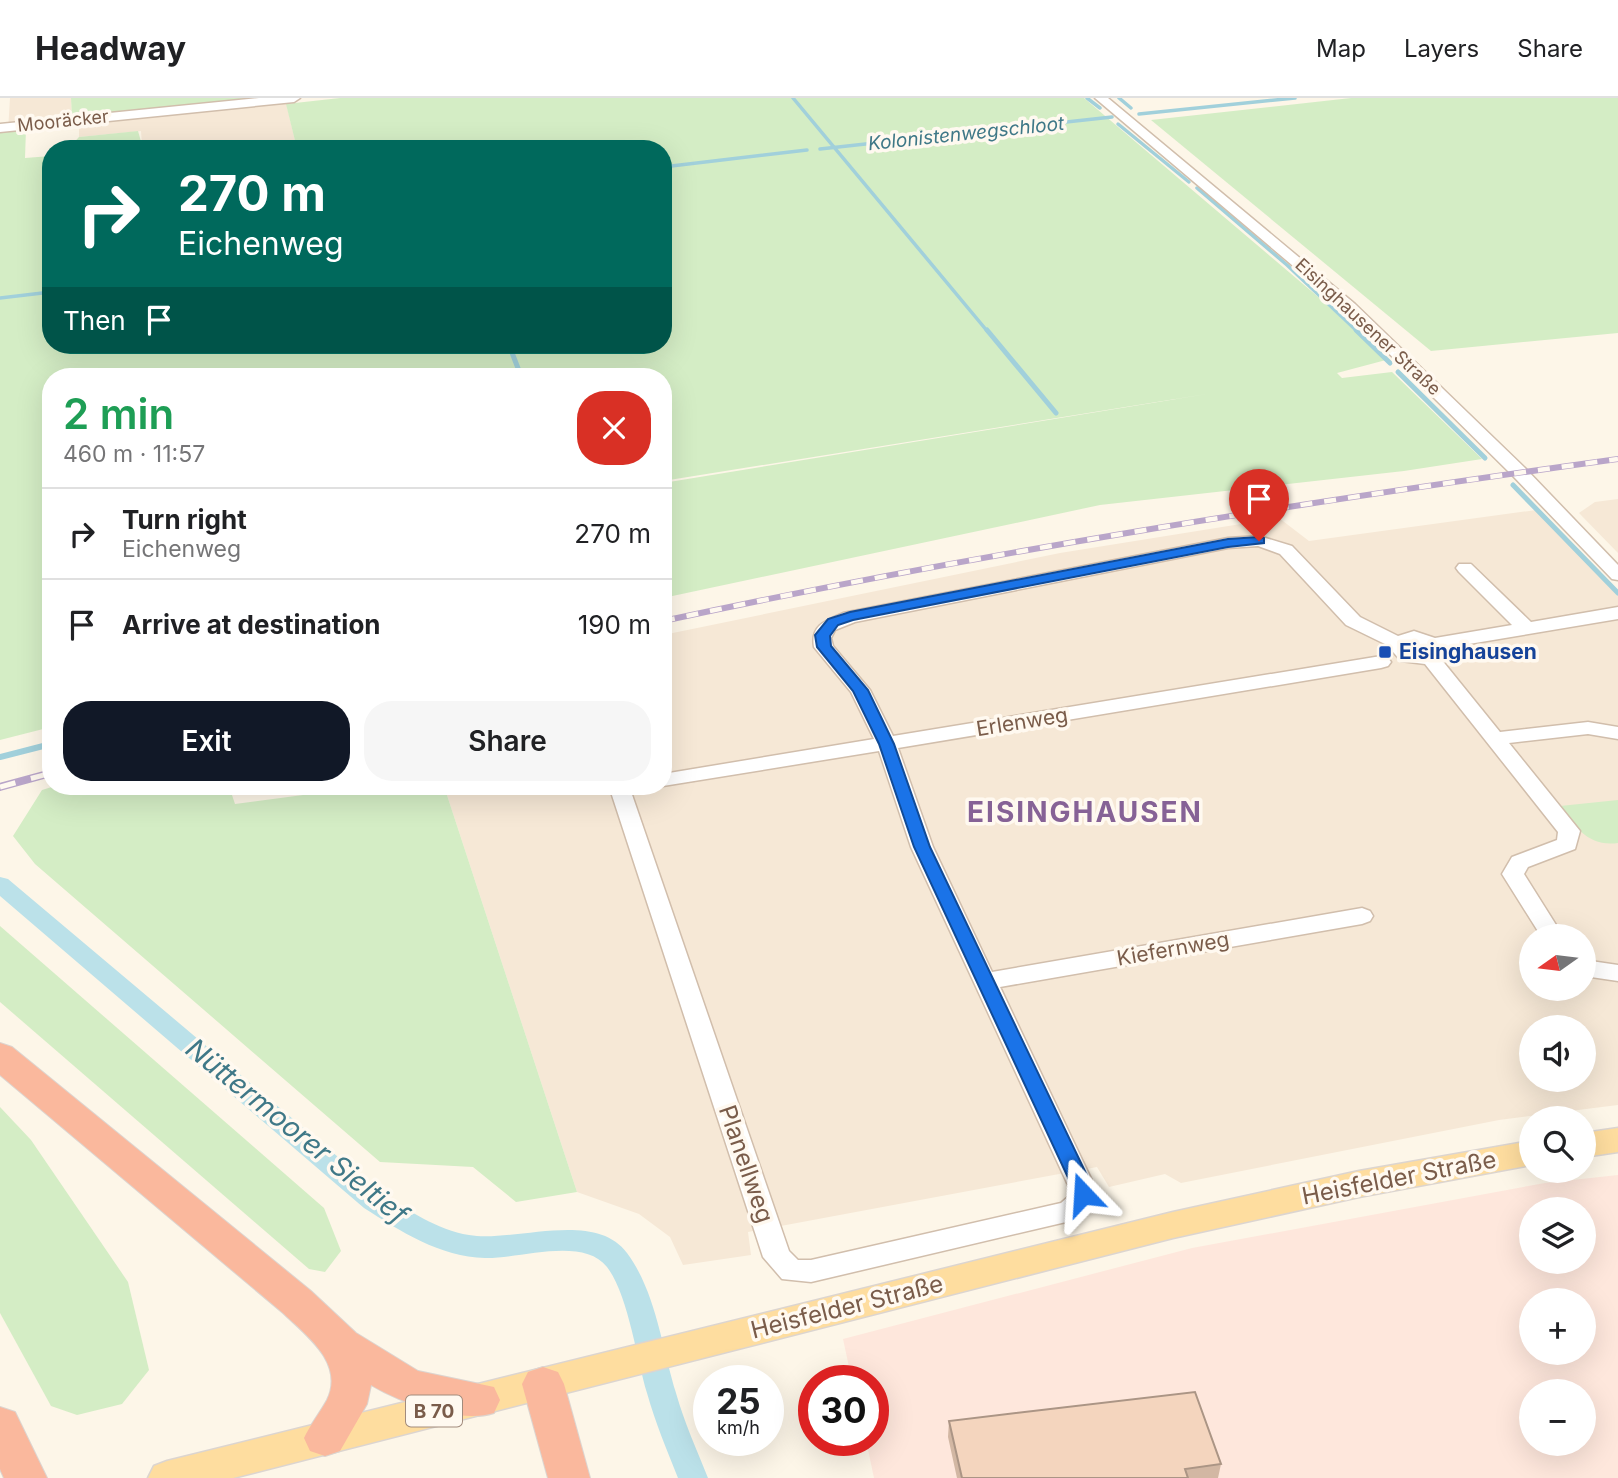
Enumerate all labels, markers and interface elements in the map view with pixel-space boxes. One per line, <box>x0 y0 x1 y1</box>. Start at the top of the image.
text: Headway <box>35 28 186 68</box>
text: Map <box>1316 34 1366 63</box>
text: Layers <box>1404 34 1479 63</box>
text: Share <box>1517 34 1583 63</box>
street label: Mooräcker <box>16 105 110 136</box>
water label: Kolonistenwegschloot <box>867 112 1066 155</box>
text: 270 m <box>178 164 326 223</box>
icon: right <box>63 168 154 259</box>
text: Eichenweg <box>178 224 344 263</box>
street label: Eisinghausener Straße <box>1291 254 1445 399</box>
icon: arrive <box>140 301 178 339</box>
text: Then <box>63 305 126 336</box>
text: 2 min <box>63 388 174 439</box>
button: close <box>577 391 651 465</box>
text: 460 m · 11:57 <box>63 440 205 468</box>
pin <box>1229 469 1289 541</box>
icon: arrive <box>1240 480 1278 518</box>
text: Turn right <box>122 504 247 535</box>
icon: right <box>63 515 101 553</box>
text: 270 m <box>574 518 651 549</box>
text: Eichenweg <box>122 535 241 563</box>
icon: arrive <box>63 606 101 644</box>
text: Arrive at destination <box>122 609 381 640</box>
text: 190 m <box>578 609 651 640</box>
place label: Eisinghausen <box>1399 639 1537 664</box>
marker: Eisinghausen <box>1377 644 1393 660</box>
button: Exit <box>63 701 350 781</box>
button: Share <box>364 701 651 781</box>
street label: Erlenweg <box>974 702 1070 741</box>
district label: EISINGHAUSEN <box>967 795 1203 829</box>
north arrow <box>1519 924 1596 1001</box>
map controls <box>1519 924 1596 1456</box>
street label: Kiefernweg <box>1115 926 1231 971</box>
button: sound <box>1519 1015 1596 1092</box>
water label: Nüttermoorer Sieltief <box>179 1031 417 1233</box>
street label: Planellweg <box>713 1101 780 1226</box>
button: search <box>1519 1106 1596 1183</box>
street label: Heisfelder Straße <box>1299 1144 1499 1211</box>
position arrow <box>1046 1157 1120 1231</box>
button: layers <box>1519 1197 1596 1274</box>
street label: Heisfelder Straße <box>748 1269 946 1344</box>
button: + <box>1519 1288 1596 1365</box>
speed limit sign: 30 <box>798 1365 889 1456</box>
button: − <box>1519 1379 1596 1456</box>
text: 25 <box>716 1380 761 1422</box>
road number: B 70 <box>406 1396 462 1427</box>
text: km/h <box>717 1417 760 1438</box>

